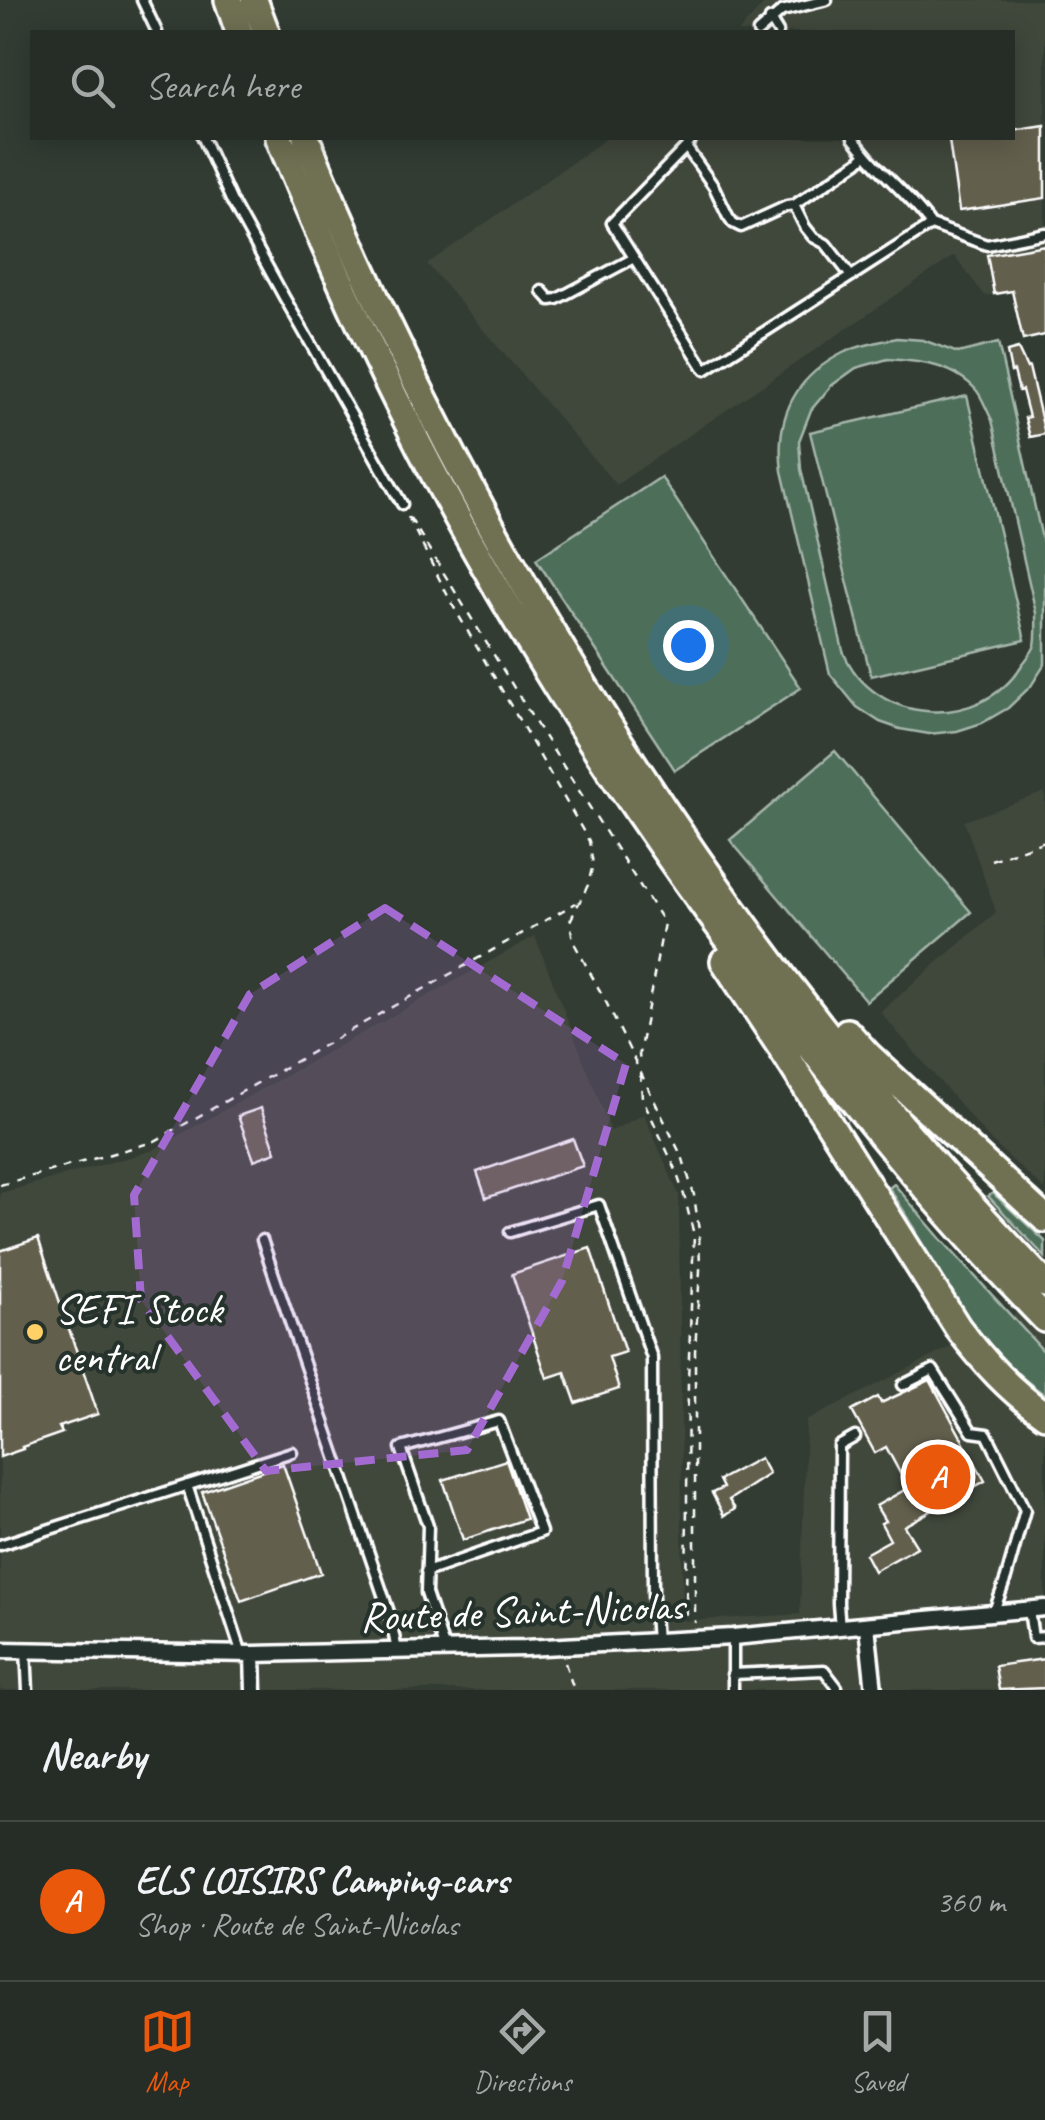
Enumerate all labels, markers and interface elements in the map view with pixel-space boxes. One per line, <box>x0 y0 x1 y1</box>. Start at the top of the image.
search box <box>30 30 1015 140</box>
icon: search <box>65 58 120 113</box>
text: Search here <box>145 62 300 109</box>
your location <box>663 620 714 671</box>
place label: SEFI Stock central <box>55 1283 225 1384</box>
marker: SEFI Stock central <box>24 1321 46 1343</box>
pin: A <box>906 1440 970 1514</box>
street label: Route de Saint-Nicolas <box>359 1579 689 1644</box>
text: Nearby <box>40 1729 146 1782</box>
text: ELS LOISIRS Camping-cars <box>135 1857 509 1904</box>
text: A <box>64 1881 81 1922</box>
text: 360 m <box>936 1881 1005 1922</box>
text: Shop · Route de Saint-Nicolas <box>135 1904 458 1945</box>
tab: Map <box>140 2004 195 2099</box>
tab: Directions <box>474 2004 571 2099</box>
tab: Saved <box>850 2004 905 2099</box>

